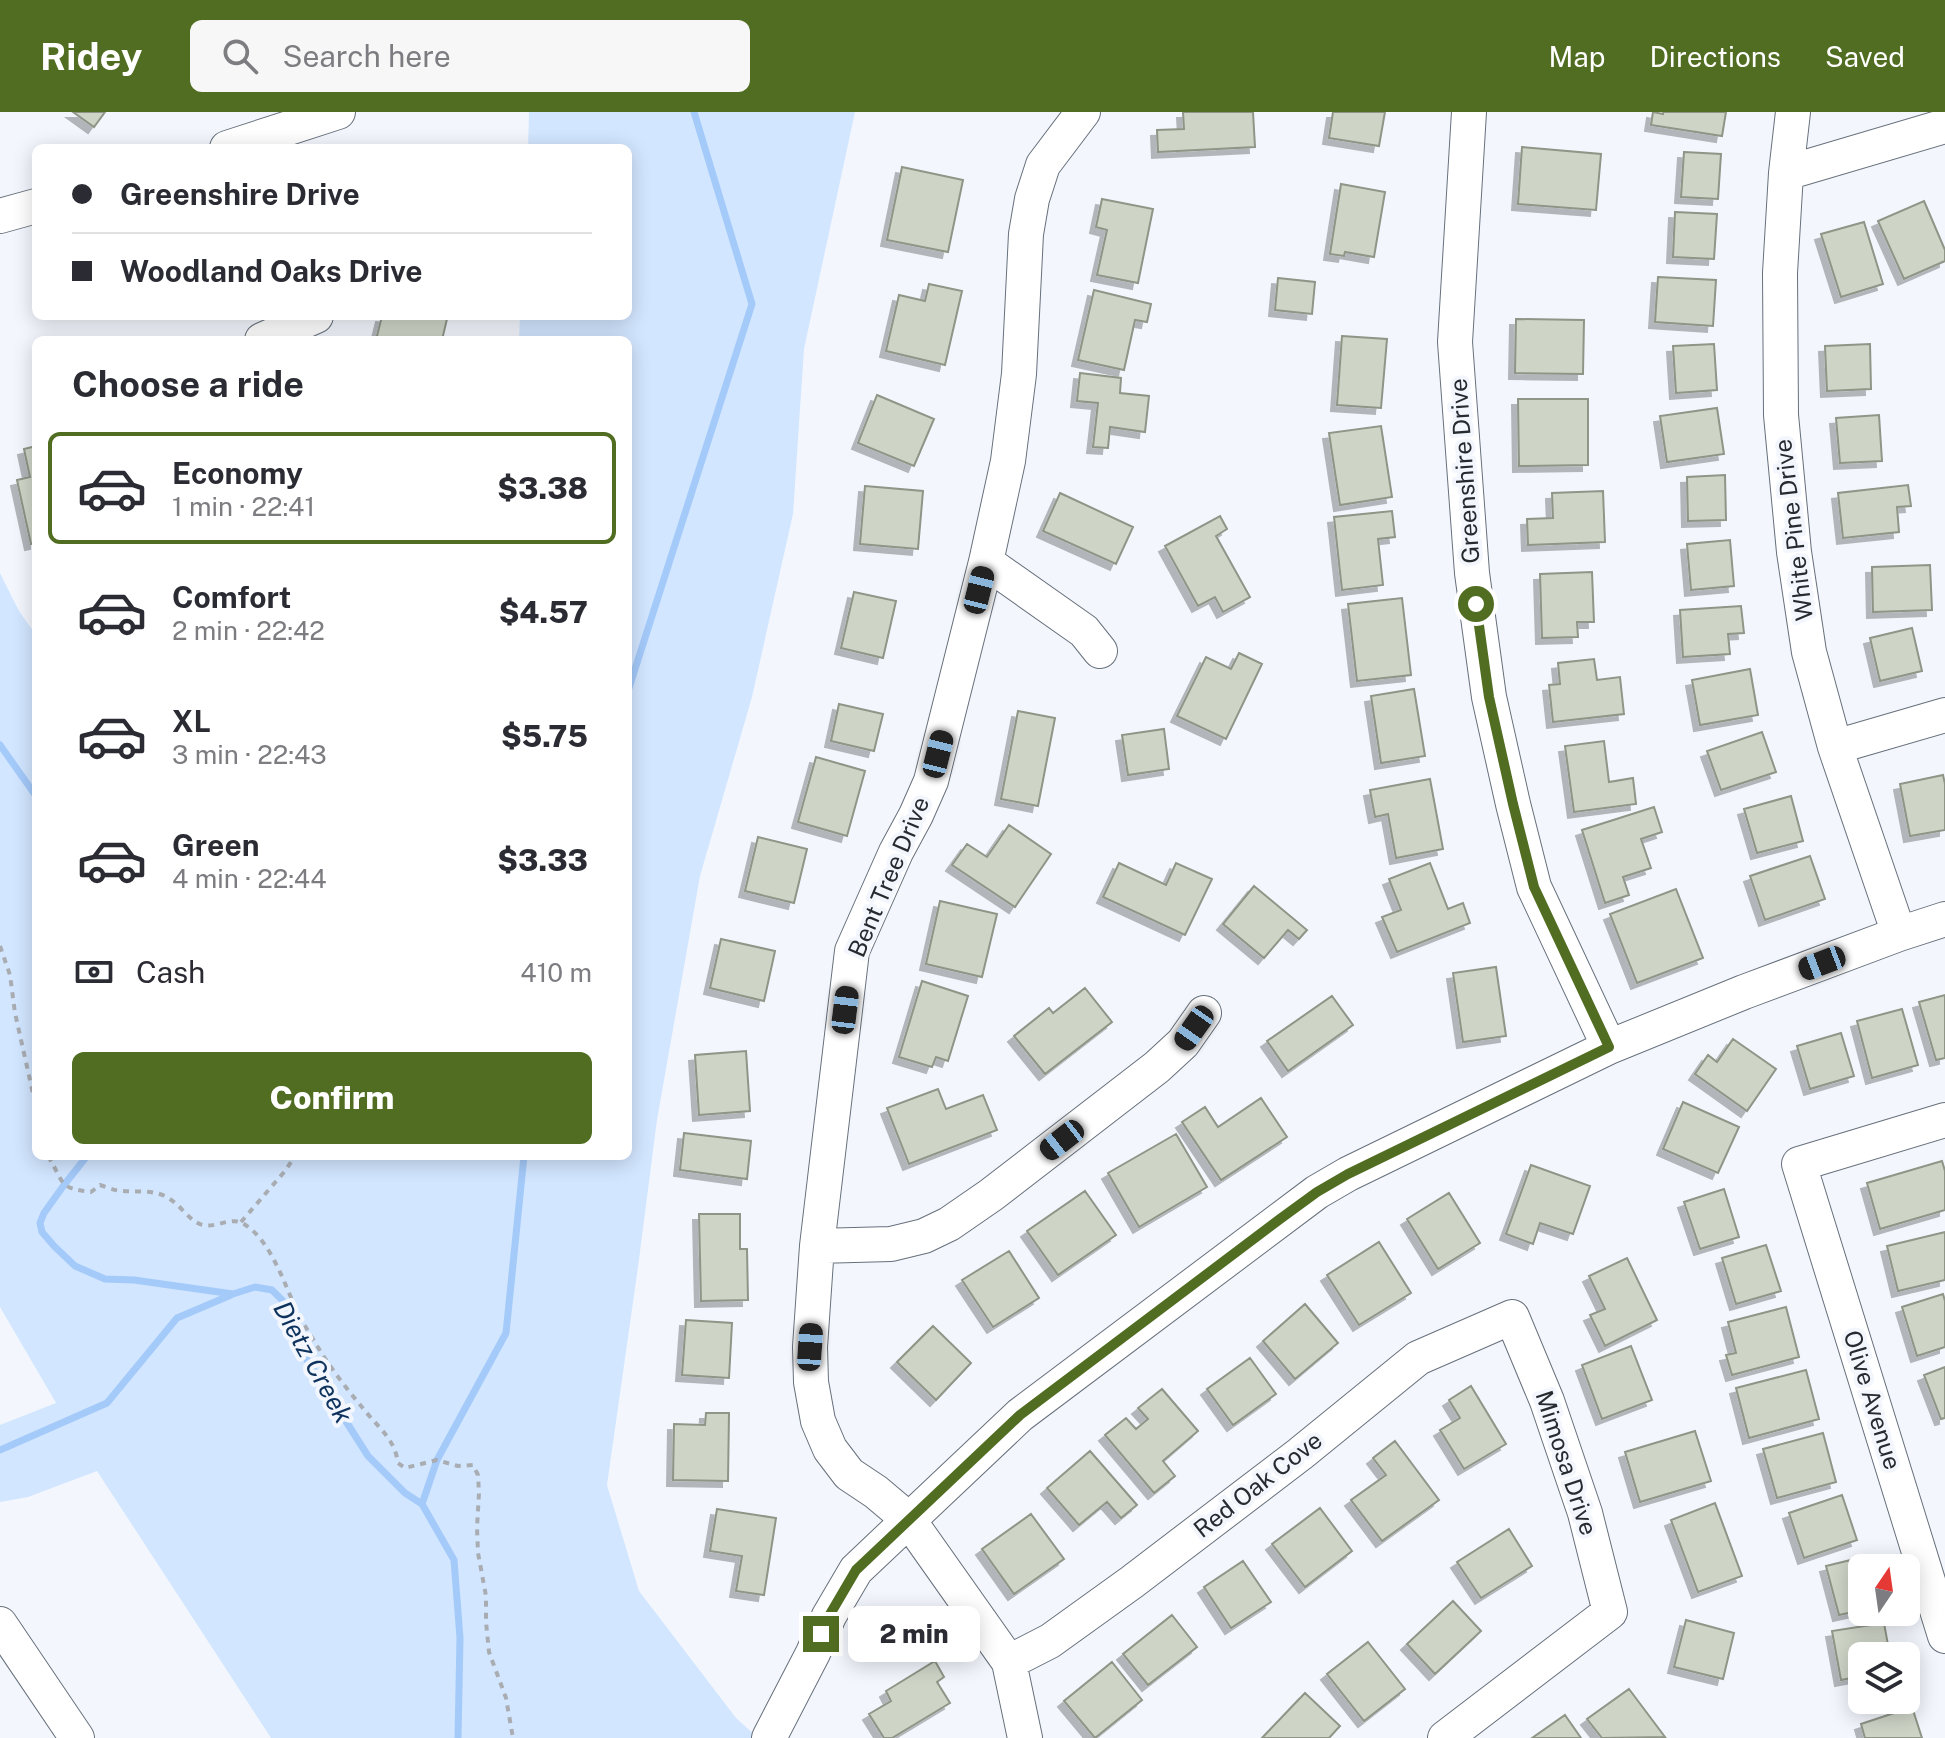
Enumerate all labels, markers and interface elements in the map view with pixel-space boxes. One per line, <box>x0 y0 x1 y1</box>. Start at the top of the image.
search box <box>190 20 750 92</box>
text: Ridey <box>40 34 142 79</box>
icon: search <box>218 34 262 78</box>
text: Search here <box>282 38 451 74</box>
text: Map <box>1549 40 1605 73</box>
text: Directions <box>1649 40 1781 73</box>
text: Saved <box>1825 40 1905 73</box>
text: Greenshire Drive <box>120 176 360 212</box>
text: Woodland Oaks Drive <box>120 253 423 289</box>
text: Choose a ride <box>72 363 304 405</box>
street label: Greenshire Drive <box>1444 377 1484 565</box>
street label: White Pine Drive <box>1768 438 1818 623</box>
icon: car <box>76 452 148 524</box>
text: Economy <box>172 455 303 491</box>
text: $3.38 <box>497 470 588 506</box>
text: 1 min · 22:41 <box>172 491 315 522</box>
car <box>962 564 996 616</box>
icon: car <box>76 576 148 648</box>
text: Comfort <box>172 579 291 615</box>
route start <box>1458 586 1494 622</box>
text: $4.57 <box>499 594 588 630</box>
text: 2 min · 22:42 <box>172 615 325 646</box>
icon: car <box>76 700 148 772</box>
text: XL <box>172 703 211 739</box>
text: $5.75 <box>501 718 588 754</box>
car <box>921 728 955 780</box>
text: 3 min · 22:43 <box>172 739 327 770</box>
street label: Bent Tree Drive <box>842 792 934 961</box>
icon: car <box>76 824 148 896</box>
text: Green <box>172 827 259 863</box>
text: $3.33 <box>497 842 588 878</box>
text: 4 min · 22:44 <box>172 863 327 894</box>
car <box>1795 943 1849 983</box>
icon: cash <box>72 950 116 994</box>
text: Cash <box>136 954 205 990</box>
text: 410 m <box>520 957 592 988</box>
car <box>830 985 860 1035</box>
car <box>1170 1001 1218 1055</box>
button: Confirm <box>72 1052 592 1144</box>
car <box>1036 1116 1088 1164</box>
water label: Dietz Creek <box>267 1295 360 1428</box>
car <box>796 1322 824 1372</box>
street label: Olive Avenue <box>1839 1327 1907 1473</box>
street label: Mimosa Drive <box>1530 1387 1603 1539</box>
street label: Red Oak Cove <box>1188 1426 1327 1543</box>
north arrow <box>1848 1554 1920 1626</box>
map controls <box>1848 1554 1920 1714</box>
callout: 2 min <box>849 1606 981 1662</box>
route end <box>803 1616 839 1652</box>
text: 2 min <box>879 1618 949 1649</box>
button: layers <box>1848 1642 1920 1714</box>

